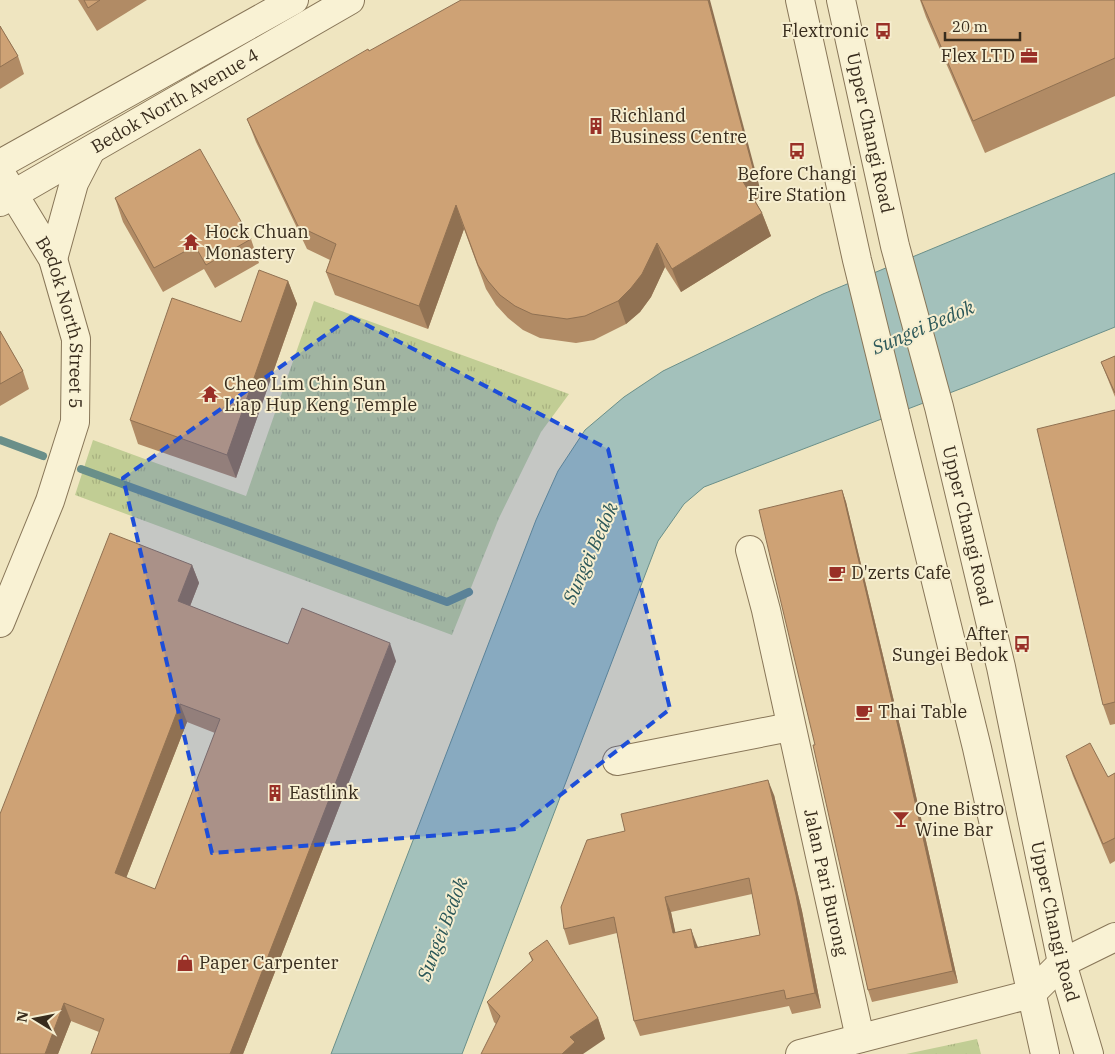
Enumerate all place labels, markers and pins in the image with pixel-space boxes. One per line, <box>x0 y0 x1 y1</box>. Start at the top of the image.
place label: Flextronic <box>782 19 869 42</box>
bus stop icon: Flextronic <box>873 21 893 41</box>
place label: Flex LTD <box>941 44 1015 67</box>
office icon: Flex LTD <box>1019 46 1039 66</box>
place label: Richland Business Centre <box>610 104 747 148</box>
building icon: Richland Business Centre <box>586 116 606 136</box>
bus stop icon: Before Changi Fire Station <box>787 141 807 161</box>
place label: Before Changi Fire Station <box>737 162 857 206</box>
place label: Hock Chuan Monastery <box>205 220 309 264</box>
temple icon: Hock Chuan Monastery <box>181 232 201 252</box>
place label: Cheo Lim Chin Sun Liap Hup Keng Temple <box>224 372 417 416</box>
temple icon: Cheo Lim Chin Sun Liap Hup Keng Temple <box>200 384 220 404</box>
place label: D'zerts Cafe <box>851 561 951 584</box>
cafe icon: D'zerts Cafe <box>827 563 847 583</box>
place label: After Sungei Bedok <box>892 622 1008 666</box>
bus stop icon: After Sungei Bedok <box>1012 634 1032 654</box>
place label: Thai Table <box>878 700 967 723</box>
cafe icon: Thai Table <box>854 702 874 722</box>
place label: Eastlink <box>289 781 359 804</box>
building icon: Eastlink <box>265 783 285 803</box>
place label: One Bistro Wine Bar <box>915 797 1004 841</box>
bar icon: One Bistro Wine Bar <box>891 809 911 829</box>
place label: Paper Carpenter <box>199 951 338 974</box>
shop icon: Paper Carpenter <box>175 953 195 973</box>

